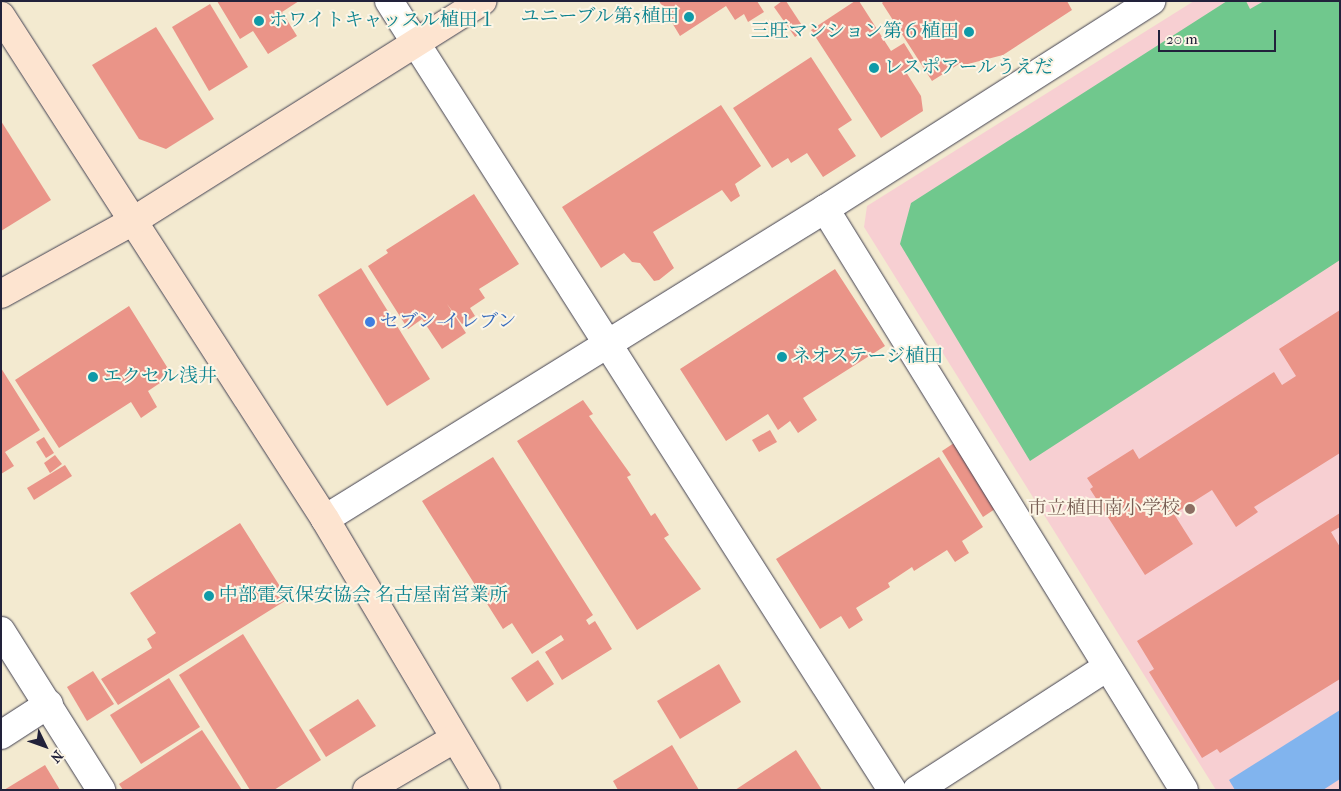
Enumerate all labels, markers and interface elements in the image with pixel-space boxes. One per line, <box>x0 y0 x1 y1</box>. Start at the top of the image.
place label: ユニーブル第5植田 <box>519 6 679 28</box>
place label: ホワイトキャッスル植田１ <box>269 10 497 32</box>
marker: ユニーブル第5植田 <box>683 11 695 23</box>
marker: ホワイトキャッスル植田１ <box>253 15 265 27</box>
scale bar <box>1161 20 1278 52</box>
place label: 三旺マンション第６植田 <box>750 21 959 43</box>
marker: 三旺マンション第６植田 <box>963 26 975 38</box>
text: 20 m <box>1166 30 1198 48</box>
place label: レスポアールうえだ <box>884 57 1054 79</box>
marker: レスポアールうえだ <box>868 62 880 74</box>
place label: セブン-イレブン <box>380 311 518 333</box>
marker: セブン-イレブン <box>364 316 376 328</box>
place label: ネオステージ植田 <box>792 346 944 368</box>
marker: ネオステージ植田 <box>776 351 788 363</box>
place label: エクセル浅井 <box>103 366 217 388</box>
marker: エクセル浅井 <box>87 371 99 383</box>
place label: 市立植田南小学校 <box>1028 498 1180 520</box>
marker: 市立植田南小学校 <box>1184 503 1196 515</box>
place label: 中部電気保安協会 名古屋南営業所 <box>219 585 508 607</box>
marker: 中部電気保安協会 名古屋南営業所 <box>203 590 215 602</box>
north arrow <box>20 721 70 771</box>
text: N <box>47 747 66 766</box>

